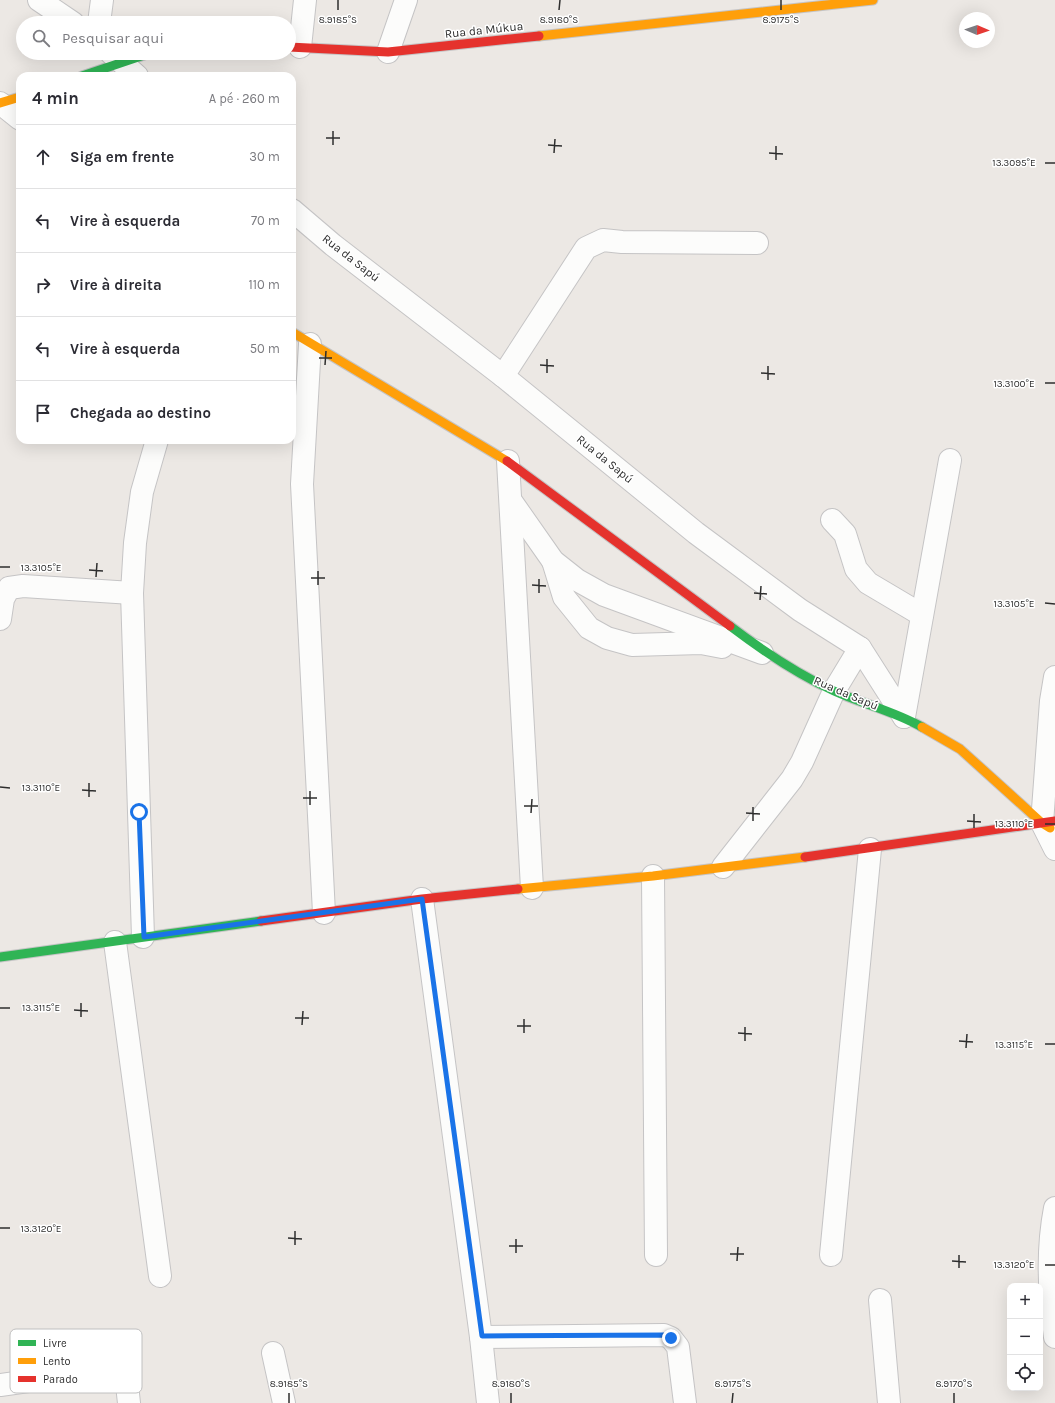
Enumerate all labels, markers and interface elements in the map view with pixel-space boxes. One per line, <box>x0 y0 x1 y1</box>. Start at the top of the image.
north arrow <box>959 12 995 48</box>
text: 8.9185°S <box>319 14 357 26</box>
text: 8.9180°S <box>540 14 578 26</box>
text: 8.9175°S <box>763 14 799 26</box>
search box <box>16 16 296 60</box>
street label: Rua da Múkua <box>444 19 524 41</box>
icon: search <box>30 27 52 49</box>
text: Pesquisar aqui <box>62 29 164 47</box>
text: 4 min <box>32 88 79 108</box>
text: A pé · 260 m <box>209 91 280 106</box>
icon: ahead <box>32 146 54 168</box>
text: Siga em frente <box>70 148 174 166</box>
text: 30 m <box>249 149 280 164</box>
text: 13.3095°E <box>992 157 1036 169</box>
icon: left <box>32 210 54 232</box>
text: Vire à esquerda <box>70 212 180 230</box>
text: 70 m <box>251 213 280 228</box>
street label: Rua da Sapú <box>320 231 382 285</box>
icon: right <box>32 274 54 296</box>
text: Vire à direita <box>70 276 162 294</box>
text: 110 m <box>248 277 280 292</box>
icon: left <box>32 338 54 360</box>
text: Vire à esquerda <box>70 340 180 358</box>
text: 50 m <box>250 341 280 356</box>
text: 13.3100°E <box>993 378 1035 390</box>
icon: arrive <box>32 402 54 424</box>
text: Chegada ao destino <box>70 404 211 422</box>
street label: Rua da Sapú <box>574 432 636 486</box>
text: 13.3105°E <box>21 562 61 574</box>
text: 13.3105°E <box>994 598 1034 610</box>
street label: Rua da Sapú <box>812 673 880 713</box>
text: 13.3110°E <box>22 782 60 794</box>
route start <box>130 803 148 821</box>
text: 13.3110°E <box>995 818 1033 830</box>
text: 13.3115°E <box>22 1002 60 1014</box>
text: 13.3115°E <box>995 1039 1033 1051</box>
text: 13.3120°E <box>21 1223 61 1235</box>
text: 13.3120°E <box>994 1259 1034 1271</box>
map controls <box>1007 1283 1043 1391</box>
button: + <box>1007 1283 1043 1319</box>
button: − <box>1007 1319 1043 1355</box>
legend <box>10 1329 142 1393</box>
route end <box>662 1329 680 1347</box>
text: Livre <box>43 1337 67 1350</box>
text: Lento <box>43 1355 71 1368</box>
button: locate <box>1007 1355 1043 1391</box>
text: Parado <box>43 1373 78 1386</box>
text: 8.9185°S <box>270 1378 308 1390</box>
text: 8.9180°S <box>492 1378 530 1390</box>
text: 8.9175°S <box>715 1378 751 1390</box>
text: 8.9170°S <box>935 1378 973 1390</box>

